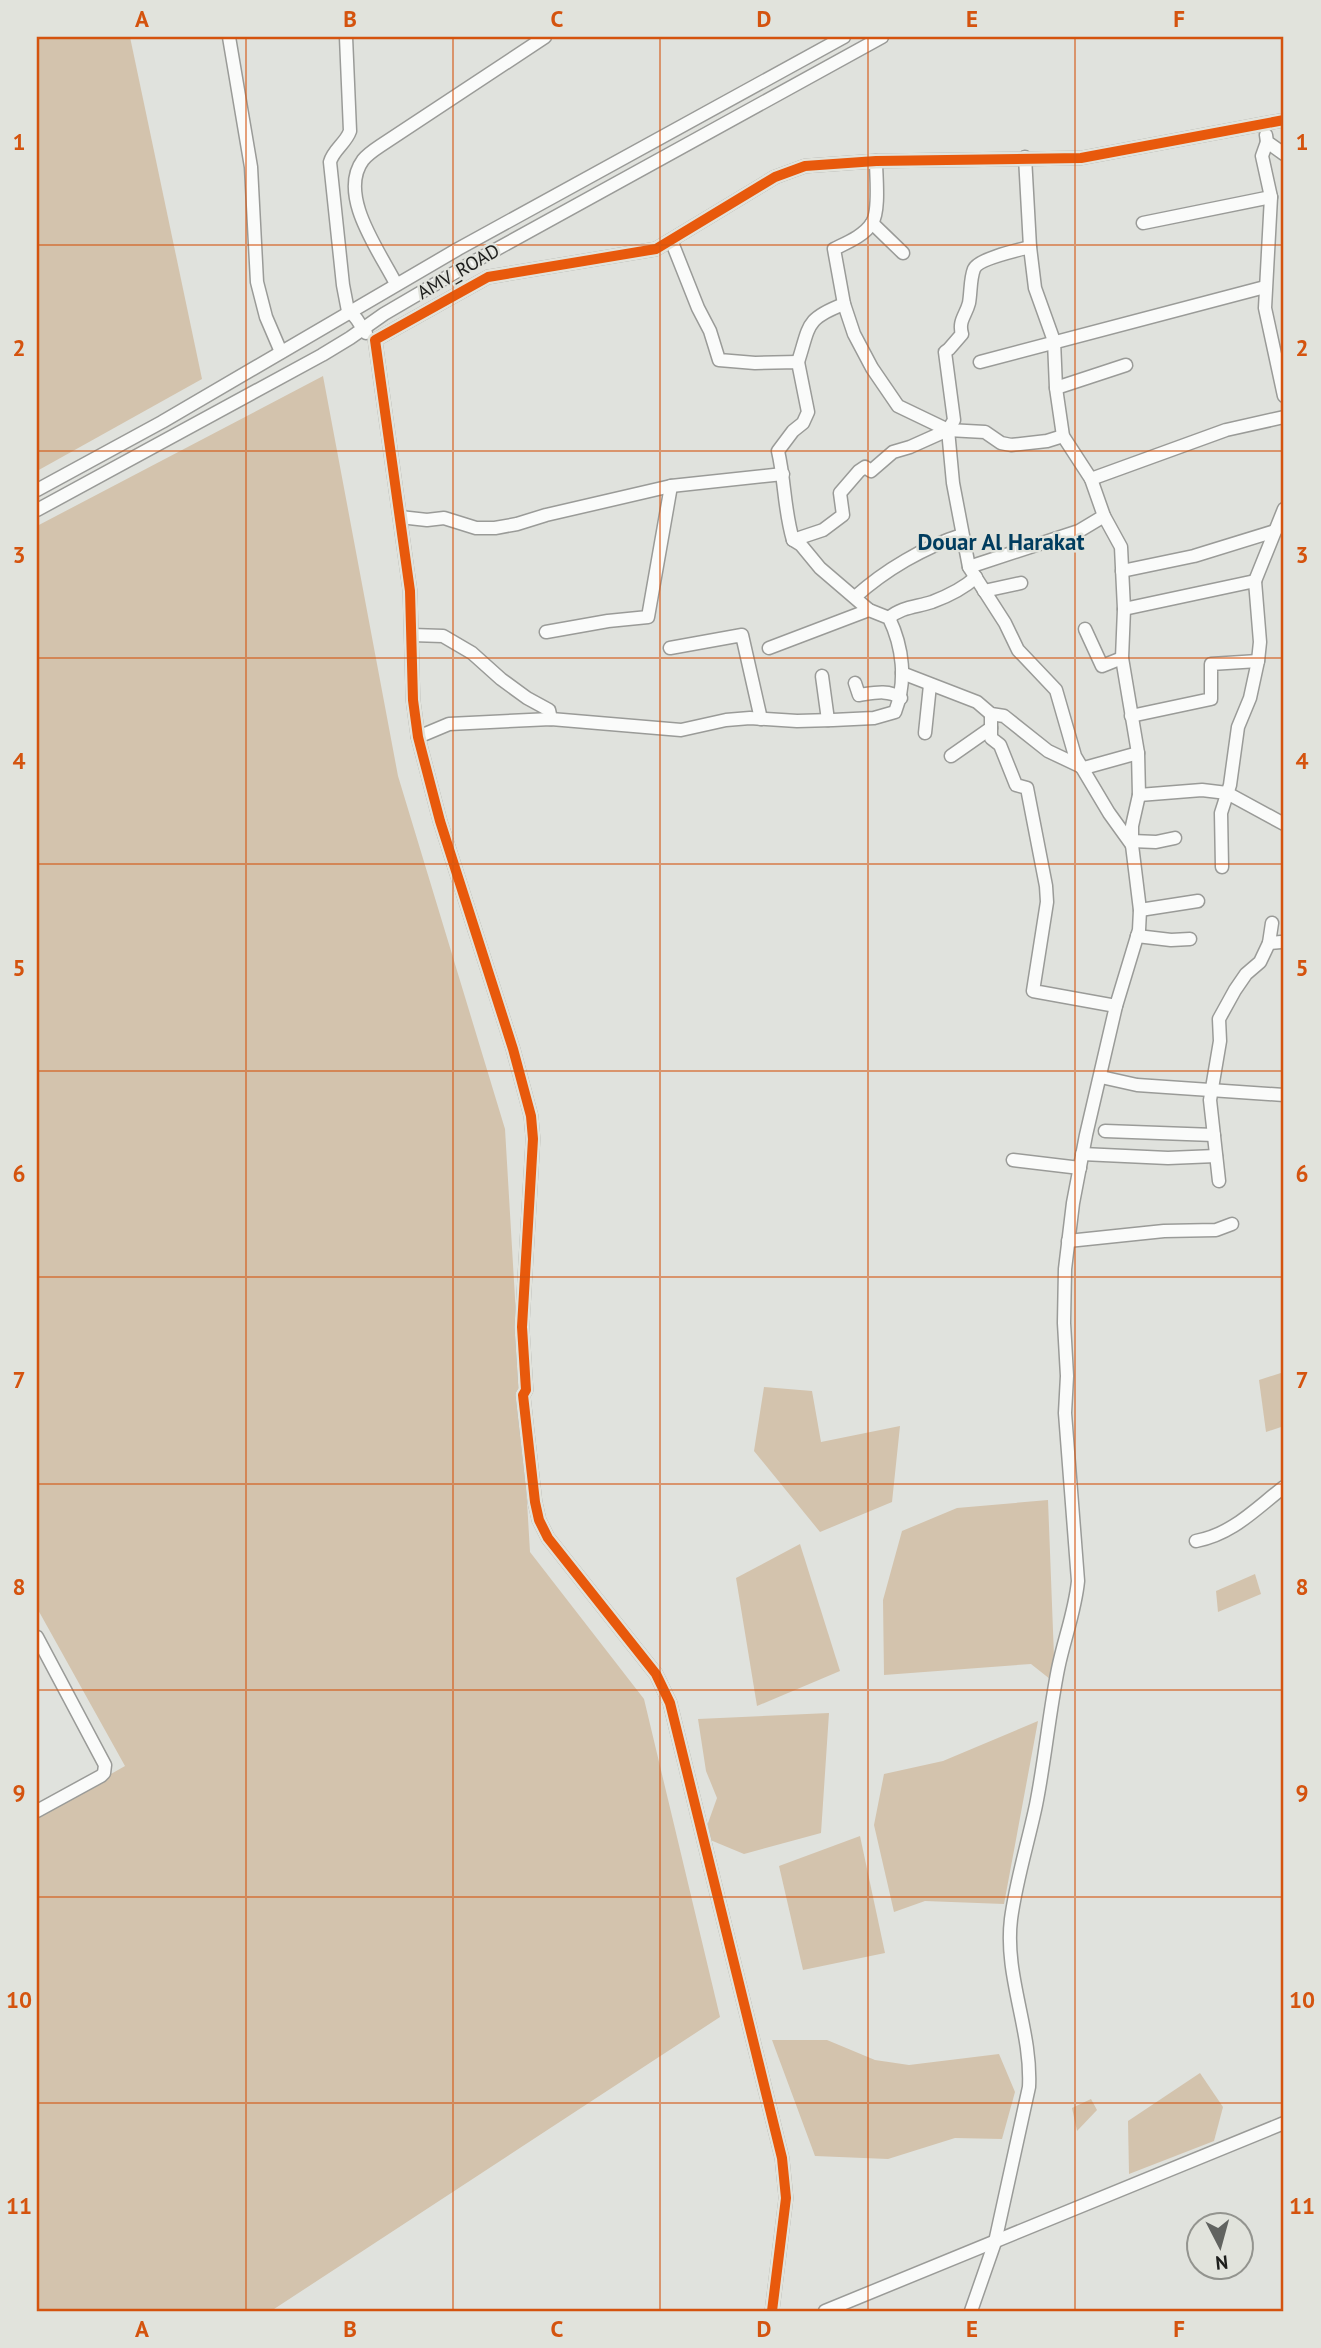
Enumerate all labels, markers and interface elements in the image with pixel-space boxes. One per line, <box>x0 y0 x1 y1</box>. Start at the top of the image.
text: A <box>135 4 149 33</box>
text: B <box>343 4 357 33</box>
text: C <box>551 4 564 33</box>
text: D <box>757 4 771 33</box>
text: E <box>966 4 978 33</box>
text: F <box>1173 4 1185 33</box>
text: 1 <box>12 127 26 156</box>
text: 1 <box>1295 127 1309 156</box>
street label: AMV_ROAD <box>412 238 504 304</box>
text: 2 <box>12 333 26 362</box>
text: 2 <box>1295 333 1309 362</box>
district label: Douar Al Harakat <box>917 527 1085 556</box>
text: 3 <box>12 540 26 569</box>
text: 3 <box>1295 540 1309 569</box>
text: 4 <box>12 746 26 775</box>
text: 4 <box>1295 746 1309 775</box>
text: 5 <box>12 953 26 982</box>
text: 5 <box>1295 953 1309 982</box>
text: 6 <box>12 1159 26 1188</box>
text: 6 <box>1295 1159 1309 1188</box>
text: 7 <box>12 1365 26 1394</box>
text: 7 <box>1295 1365 1309 1394</box>
text: 8 <box>12 1572 26 1601</box>
text: 8 <box>1295 1572 1309 1601</box>
text: 9 <box>12 1778 26 1807</box>
text: 9 <box>1295 1778 1309 1807</box>
text: 10 <box>6 1985 32 2014</box>
text: 10 <box>1289 1985 1315 2014</box>
text: 11 <box>6 2191 32 2220</box>
text: 11 <box>1289 2191 1315 2220</box>
north arrow <box>1184 2212 1254 2282</box>
text: N <box>1214 2250 1229 2275</box>
text: A <box>135 2314 149 2343</box>
text: B <box>343 2314 357 2343</box>
text: C <box>551 2314 564 2343</box>
text: D <box>757 2314 771 2343</box>
text: E <box>966 2314 978 2343</box>
text: F <box>1173 2314 1185 2343</box>

